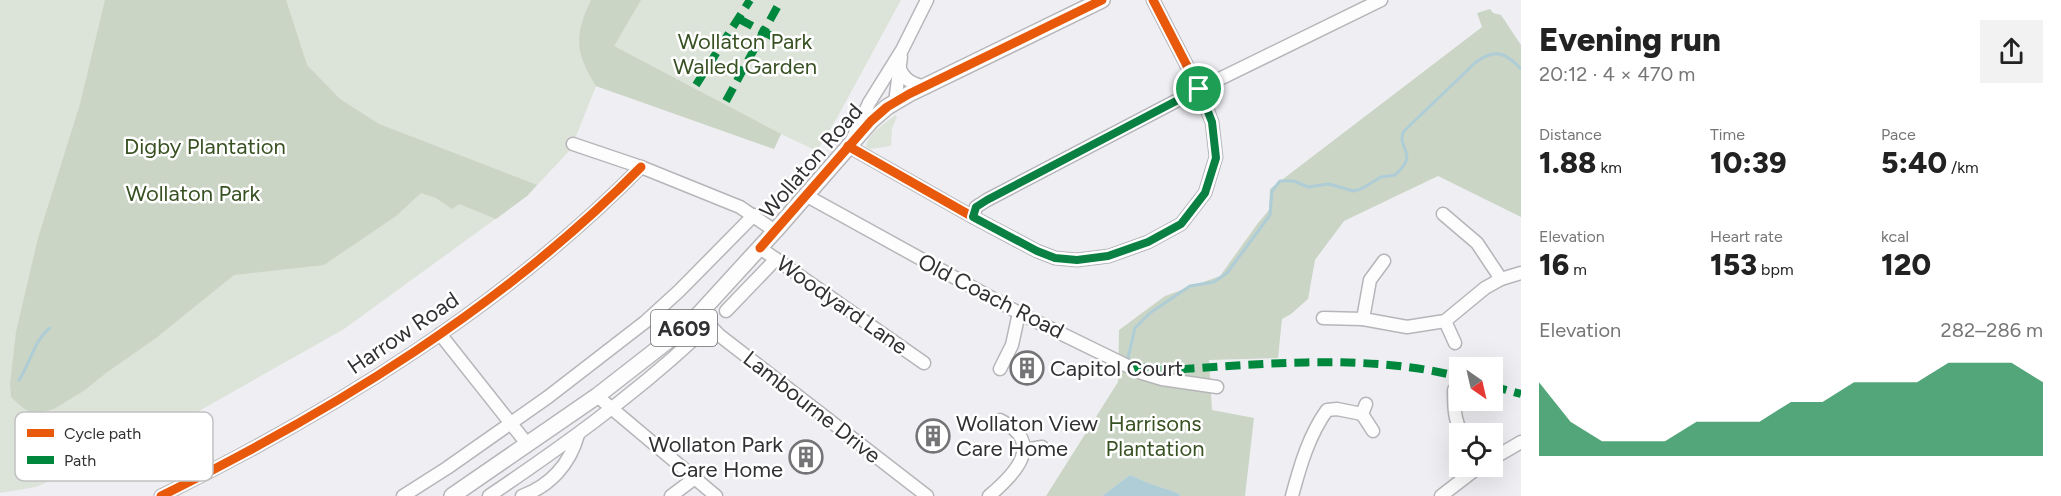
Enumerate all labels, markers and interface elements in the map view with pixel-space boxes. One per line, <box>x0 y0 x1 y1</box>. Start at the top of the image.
text: Evening run <box>1539 20 1721 59</box>
button: share <box>1980 20 2043 83</box>
park label: Wollaton Park Walled Garden <box>673 28 817 80</box>
text: 20:12 · 4 × 470 m <box>1539 62 1695 86</box>
pin <box>1173 63 1224 114</box>
icon: arrive <box>1182 72 1215 105</box>
street label: Wollaton Road <box>754 98 868 224</box>
text: Distance <box>1539 125 1602 144</box>
text: Time <box>1710 125 1745 144</box>
text: Pace <box>1881 125 1916 144</box>
park label: Digby Plantation <box>124 133 286 160</box>
text: 1.88 <box>1539 144 1596 181</box>
text: 10:39 <box>1710 144 1786 181</box>
text: 5:40 <box>1881 144 1947 181</box>
text: km <box>1596 158 1622 177</box>
text: /km <box>1947 158 1979 177</box>
park label: Wollaton Park <box>126 180 261 207</box>
text: Elevation <box>1539 227 1605 246</box>
text: Heart rate <box>1710 227 1783 246</box>
text: kcal <box>1881 227 1909 246</box>
text: 16 <box>1539 246 1569 283</box>
text: 153 <box>1710 246 1757 283</box>
text: 120 <box>1881 246 1931 283</box>
street label: Old Coach Road <box>913 248 1069 344</box>
street label: Woodyard Lane <box>771 250 913 360</box>
text: m <box>1569 260 1587 279</box>
text: bpm <box>1757 260 1794 279</box>
street label: Harrow Road <box>342 286 464 380</box>
road number: A609 <box>651 310 717 346</box>
text: Elevation <box>1539 318 1621 342</box>
text: 282–286 m <box>1941 318 2043 342</box>
street label: Lambourne Drive <box>738 345 886 469</box>
building icon: Capitol Court <box>1009 350 1045 386</box>
place label: Capitol Court <box>1050 355 1183 382</box>
north arrow <box>1449 357 1503 411</box>
map controls <box>1449 357 1503 477</box>
place label: Wollaton View Care Home <box>956 410 1099 462</box>
park label: Harrisons Plantation <box>1105 410 1205 462</box>
legend <box>15 412 213 481</box>
building icon: Wollaton View Care Home <box>915 418 951 454</box>
button: locate <box>1449 423 1503 477</box>
text: Cycle path <box>64 424 141 443</box>
place label: Wollaton Park Care Home <box>649 431 783 483</box>
building icon: Wollaton Park Care Home <box>788 439 824 475</box>
text: Path <box>64 451 96 470</box>

